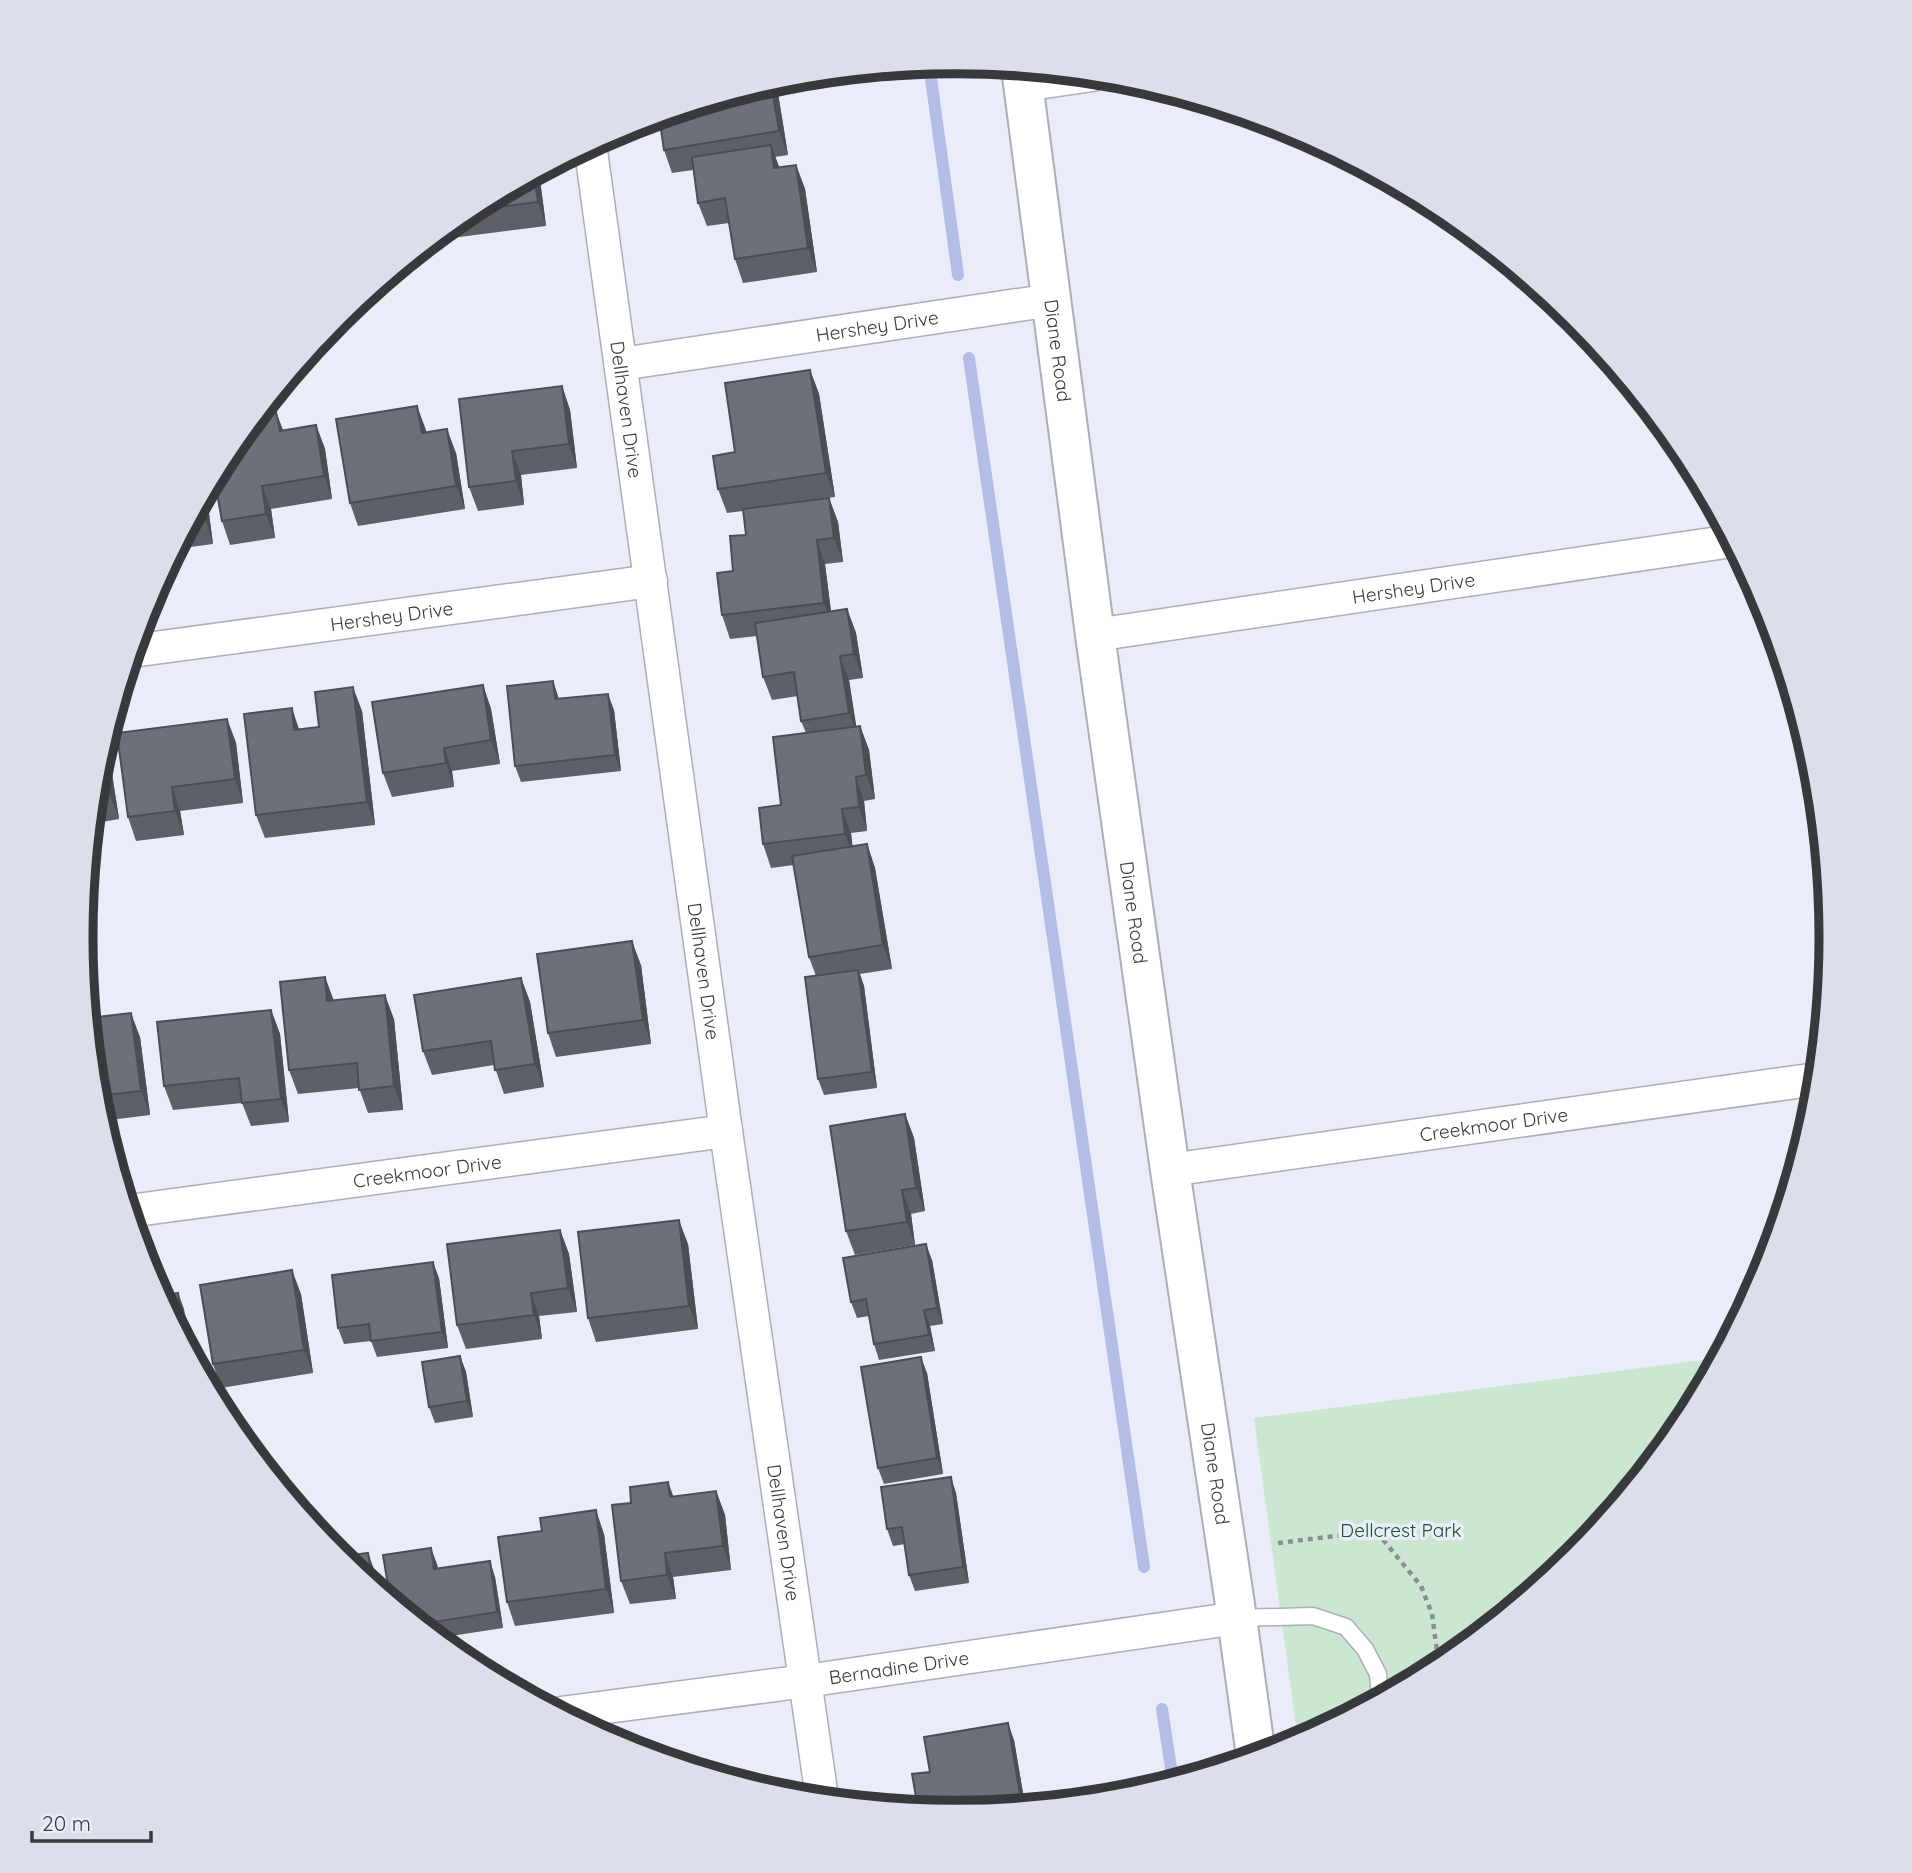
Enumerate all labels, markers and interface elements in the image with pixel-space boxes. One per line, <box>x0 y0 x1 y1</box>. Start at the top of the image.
street label: Diane Road <box>1039 298 1076 403</box>
street label: Hershey Drive <box>814 305 940 347</box>
street label: Dellhaven Drive <box>605 339 648 480</box>
street label: Hershey Drive <box>1351 567 1477 609</box>
street label: Hershey Drive <box>329 596 455 636</box>
street label: Diane Road <box>1115 860 1153 965</box>
street label: Dellhaven Drive <box>683 901 725 1041</box>
street label: Creekmoor Drive <box>1418 1102 1570 1147</box>
street label: Creekmoor Drive <box>352 1149 503 1193</box>
street label: Diane Road <box>1196 1421 1235 1526</box>
street label: Dellhaven Drive <box>762 1462 806 1603</box>
park label: Dellcrest Park <box>1340 1518 1462 1542</box>
street label: Bernadine Drive <box>827 1645 971 1690</box>
scale bar <box>32 1800 150 1844</box>
text: 20 m <box>42 1810 91 1836</box>

